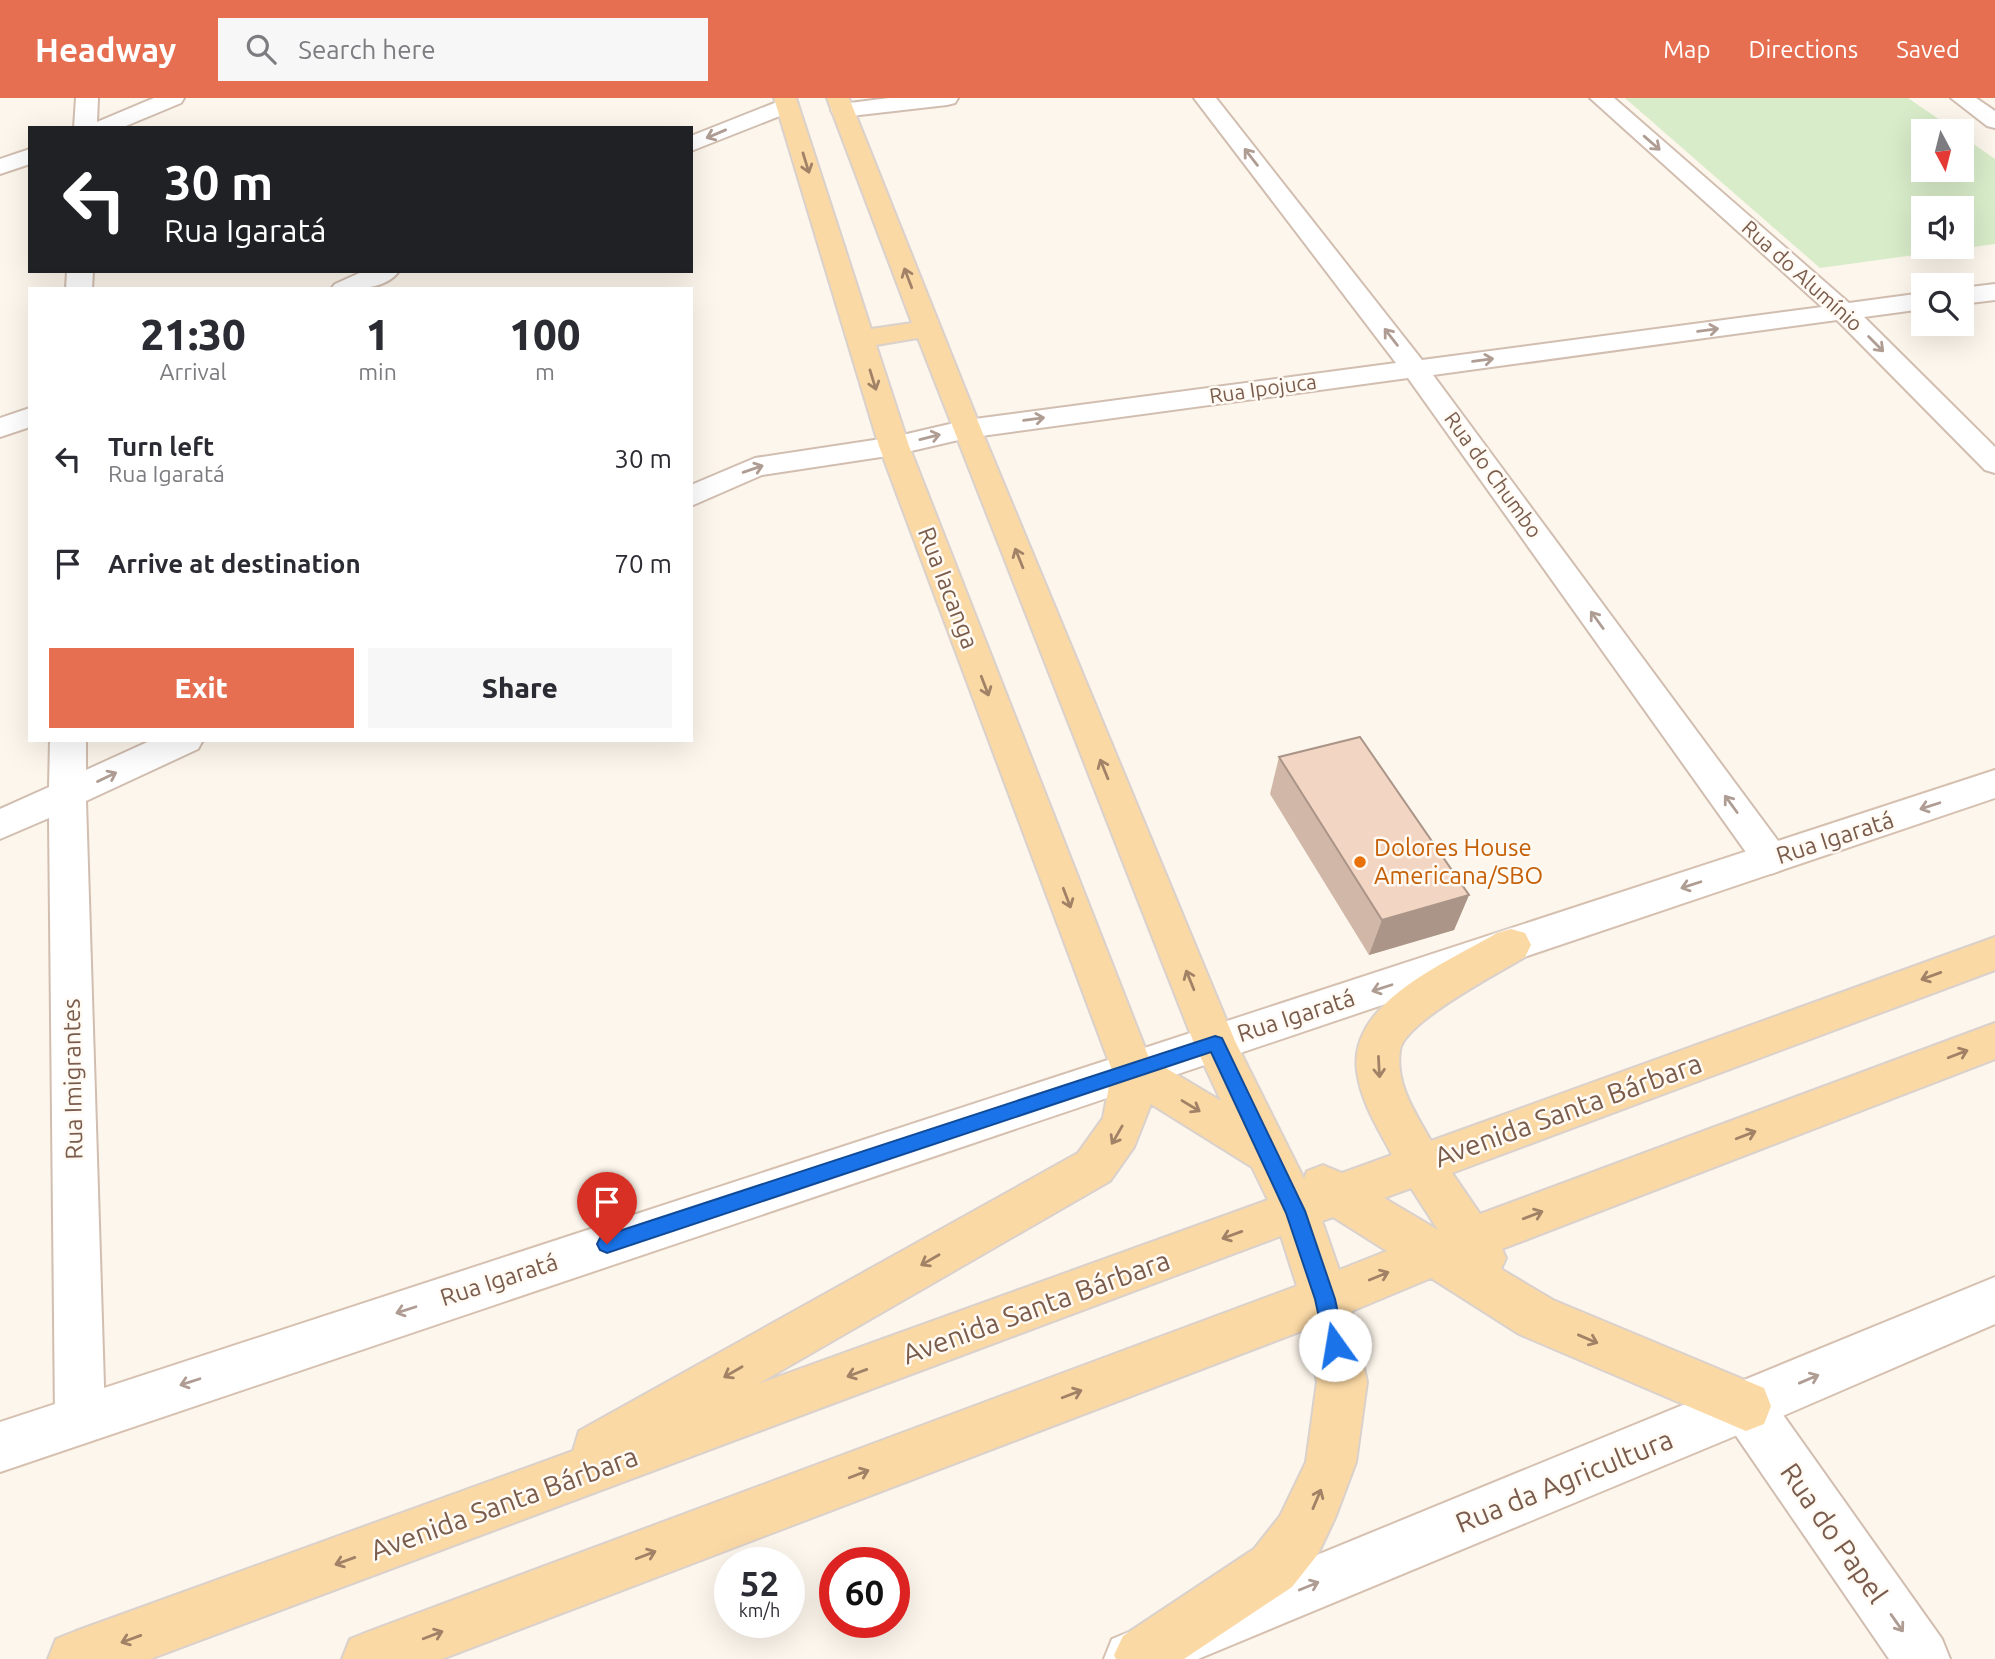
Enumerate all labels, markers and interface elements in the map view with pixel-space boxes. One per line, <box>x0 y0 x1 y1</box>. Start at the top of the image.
search box <box>218 18 708 81</box>
icon: search <box>242 30 280 68</box>
text: Headway <box>35 31 176 68</box>
text: Search here <box>298 35 436 64</box>
text: Map <box>1663 36 1710 63</box>
text: Directions <box>1748 36 1858 63</box>
text: Saved <box>1896 36 1960 63</box>
north arrow <box>1911 119 1974 182</box>
map controls <box>1911 119 1974 336</box>
one-way arrow <box>706 128 728 141</box>
one-way arrow <box>1643 135 1661 151</box>
one-way arrow <box>1244 149 1259 167</box>
one-way arrow <box>801 151 814 173</box>
icon: left <box>49 154 140 245</box>
text: 30 m <box>164 154 273 209</box>
button: sound <box>1911 196 1974 259</box>
text: Rua Igaratá <box>164 212 327 248</box>
street label: Rua do Alumínio <box>1737 215 1868 336</box>
one-way arrow <box>901 268 914 290</box>
button: search <box>1911 273 1974 336</box>
text: 21:30 <box>141 311 246 358</box>
text: 1 <box>366 311 389 358</box>
text: 100 <box>509 311 580 358</box>
one-way arrow <box>1696 323 1719 336</box>
one-way arrow <box>1383 328 1398 347</box>
one-way arrow <box>1867 335 1884 352</box>
one-way arrow <box>1471 353 1494 366</box>
text: Arrival <box>160 359 227 384</box>
text: min <box>358 359 397 384</box>
text: m <box>535 359 555 384</box>
one-way arrow <box>868 369 881 391</box>
street label: Rua Ipojuca <box>1208 369 1318 407</box>
street label: Rua do Chumbo <box>1440 407 1547 542</box>
one-way arrow <box>1022 413 1045 426</box>
one-way arrow <box>918 430 941 443</box>
text: Turn left <box>108 432 214 461</box>
icon: left <box>49 440 87 478</box>
text: 30 m <box>614 444 672 473</box>
text: Rua Igaratá <box>108 461 225 486</box>
one-way arrow <box>742 462 764 474</box>
street label: Rua Iacanga <box>913 523 984 653</box>
icon: arrive <box>49 545 87 583</box>
one-way arrow <box>1012 548 1025 569</box>
text: Arrive at destination <box>108 549 361 578</box>
text: 70 m <box>614 549 672 578</box>
one-way arrow <box>1590 611 1605 629</box>
button: Exit <box>49 648 354 728</box>
button: Share <box>368 648 672 728</box>
one-way arrow <box>980 674 993 696</box>
one-way arrow <box>1097 759 1110 780</box>
one-way arrow <box>96 770 117 784</box>
one-way arrow <box>1724 795 1738 814</box>
one-way arrow <box>1920 801 1942 813</box>
street label: Rua Igaratá <box>1773 806 1897 869</box>
place label: Dolores House Americana/SBO <box>1374 834 1543 889</box>
marker: Dolores House Americana/SBO <box>1352 854 1368 870</box>
one-way arrow <box>1680 880 1702 893</box>
one-way arrow <box>1061 887 1074 908</box>
one-way arrow <box>1182 969 1195 991</box>
one-way arrow <box>1920 971 1942 983</box>
one-way arrow <box>1372 983 1394 995</box>
street label: Rua Igaratá <box>1234 984 1358 1047</box>
street label: Rua Imigrantes <box>58 998 87 1160</box>
street label: Avenida Santa Bárbara <box>1430 1047 1706 1172</box>
one-way arrow <box>1947 1047 1969 1060</box>
one-way arrow <box>1373 1055 1386 1078</box>
one-way arrow <box>1181 1099 1201 1113</box>
one-way arrow <box>1110 1124 1124 1144</box>
one-way arrow <box>1734 1128 1756 1140</box>
pin <box>577 1172 637 1244</box>
icon: arrive <box>588 1183 626 1221</box>
one-way arrow <box>1521 1208 1543 1221</box>
one-way arrow <box>1221 1230 1243 1242</box>
street label: Avenida Santa Bárbara <box>898 1244 1174 1369</box>
street label: Rua Igaratá <box>437 1248 561 1311</box>
one-way arrow <box>921 1253 941 1267</box>
one-way arrow <box>1368 1269 1389 1282</box>
one-way arrow <box>396 1305 418 1318</box>
position arrow <box>1298 1308 1372 1382</box>
one-way arrow <box>1577 1333 1598 1346</box>
one-way arrow <box>723 1365 743 1379</box>
one-way arrow <box>847 1368 869 1380</box>
one-way arrow <box>1798 1372 1819 1385</box>
one-way arrow <box>180 1377 202 1389</box>
one-way arrow <box>1061 1387 1083 1399</box>
street label: Rua da Agricultura <box>1451 1423 1677 1538</box>
street label: Avenida Santa Bárbara <box>366 1440 642 1565</box>
street label: Rua do Papel <box>1775 1457 1894 1609</box>
one-way arrow <box>848 1467 870 1480</box>
one-way arrow <box>1311 1489 1324 1510</box>
one-way arrow <box>635 1547 657 1560</box>
speed limit sign: 60 <box>819 1547 910 1638</box>
one-way arrow <box>334 1556 356 1568</box>
text: 52 <box>740 1563 779 1603</box>
one-way arrow <box>1297 1579 1319 1592</box>
text: km/h <box>739 1600 780 1620</box>
one-way arrow <box>1890 1613 1904 1632</box>
one-way arrow <box>422 1628 444 1640</box>
one-way arrow <box>120 1634 142 1646</box>

